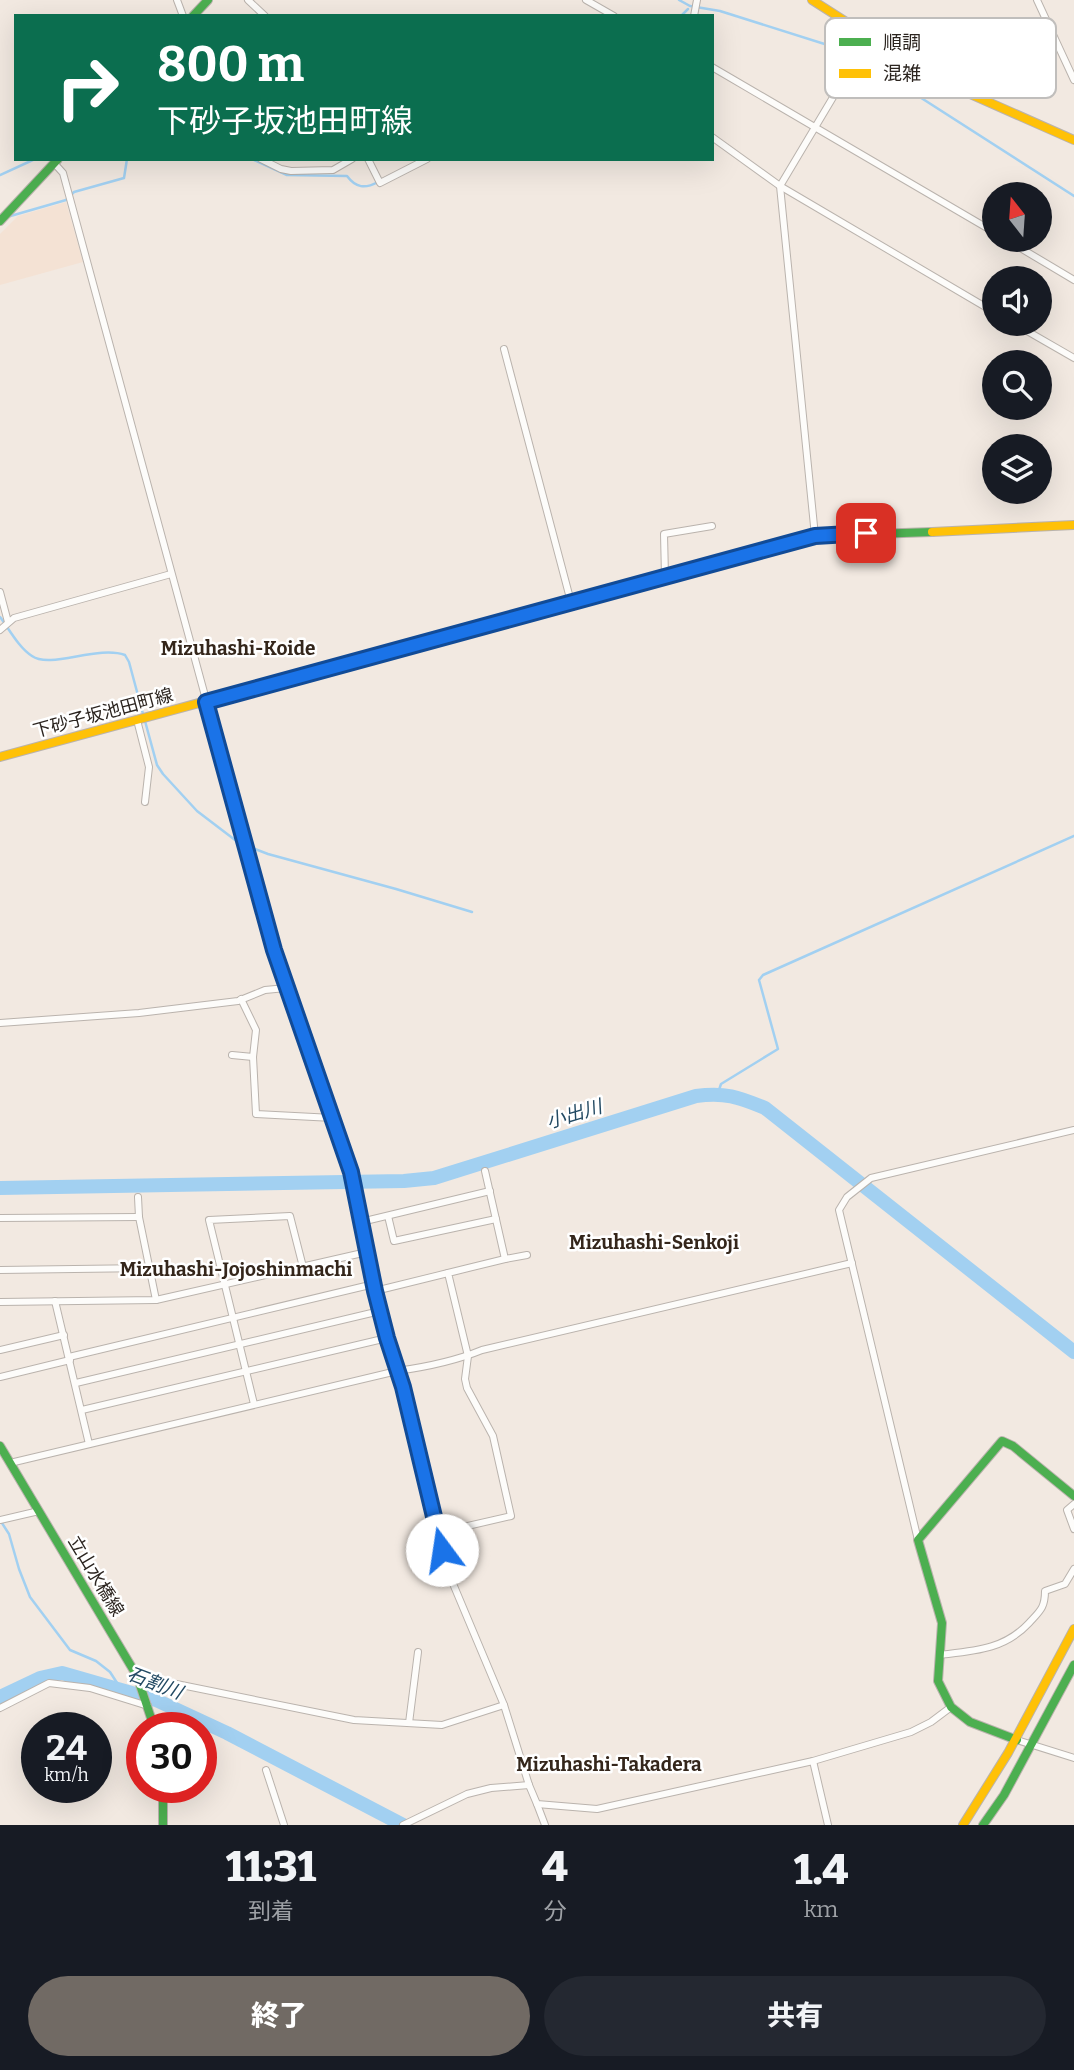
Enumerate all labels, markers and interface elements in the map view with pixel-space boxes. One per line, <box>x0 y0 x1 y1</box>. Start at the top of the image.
legend <box>825 18 1056 98</box>
text: 順調 <box>883 31 921 54</box>
text: 800 m <box>157 35 304 94</box>
icon: right <box>42 42 133 133</box>
text: 混雑 <box>883 62 921 85</box>
text: 下砂子坂池田町線 <box>157 102 413 140</box>
north arrow <box>982 182 1052 252</box>
map controls <box>982 182 1052 504</box>
button: sound <box>982 266 1052 336</box>
button: search <box>982 350 1052 420</box>
button: layers <box>982 434 1052 504</box>
pin <box>836 503 896 563</box>
icon: arrive <box>847 514 885 552</box>
district label: Mizuhashi-Koide <box>161 637 315 660</box>
street label: 下砂子坂池田町線 <box>31 684 175 742</box>
water label: 小出川 <box>543 1094 607 1133</box>
district label: Mizuhashi-Senkoji <box>569 1231 739 1254</box>
district label: Mizuhashi-Jojoshinmachi <box>120 1258 352 1281</box>
position arrow <box>405 1513 479 1587</box>
street label: 立山水橋線 <box>63 1532 129 1620</box>
water label: 石割川 <box>124 1662 188 1705</box>
speed limit sign: 30 <box>126 1712 217 1803</box>
text: 24 <box>46 1727 87 1769</box>
district label: Mizuhashi-Takadera <box>516 1753 702 1776</box>
text: km/h <box>44 1764 89 1786</box>
text: 11:31 <box>226 1842 316 1892</box>
text: 4 <box>542 1842 568 1892</box>
text: 1.4 <box>794 1845 848 1895</box>
text: km <box>804 1895 838 1923</box>
text: 到着 <box>248 1897 294 1925</box>
text: 分 <box>543 1897 566 1925</box>
button: 終了 <box>28 1976 530 2056</box>
button: 共有 <box>544 1976 1046 2056</box>

